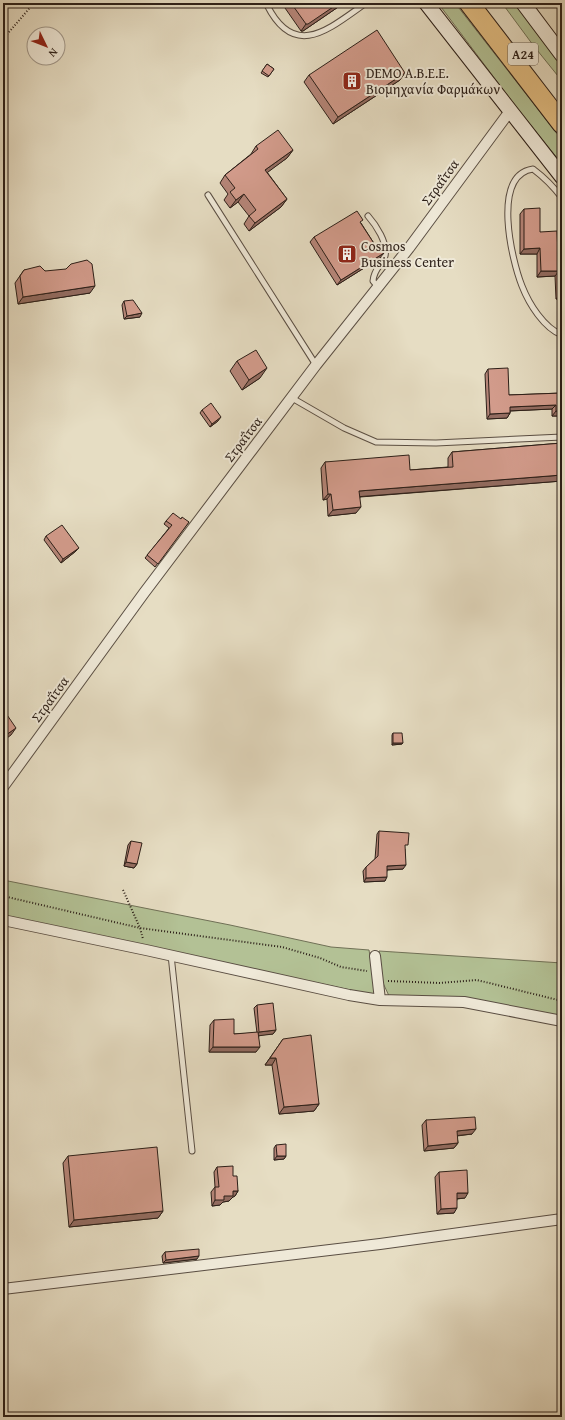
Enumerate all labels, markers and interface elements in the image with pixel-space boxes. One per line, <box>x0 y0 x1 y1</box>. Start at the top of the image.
north arrow <box>26 26 66 66</box>
road number: Α24 <box>508 43 538 65</box>
text: N <box>45 45 62 61</box>
place label: DEMO A.B.E.E. Βιομηχανία Φαρμάκων <box>366 63 500 99</box>
building icon: DEMO A.B.E.E. Βιομηχανία Φαρμάκων <box>341 70 363 92</box>
street label: Στραΐτσα <box>416 155 464 209</box>
place label: Cosmos Business Center <box>361 236 454 272</box>
building icon: Cosmos Business Center <box>336 243 358 265</box>
street label: Στραΐτσα <box>219 412 267 466</box>
street label: Στραΐτσα <box>26 672 74 726</box>

